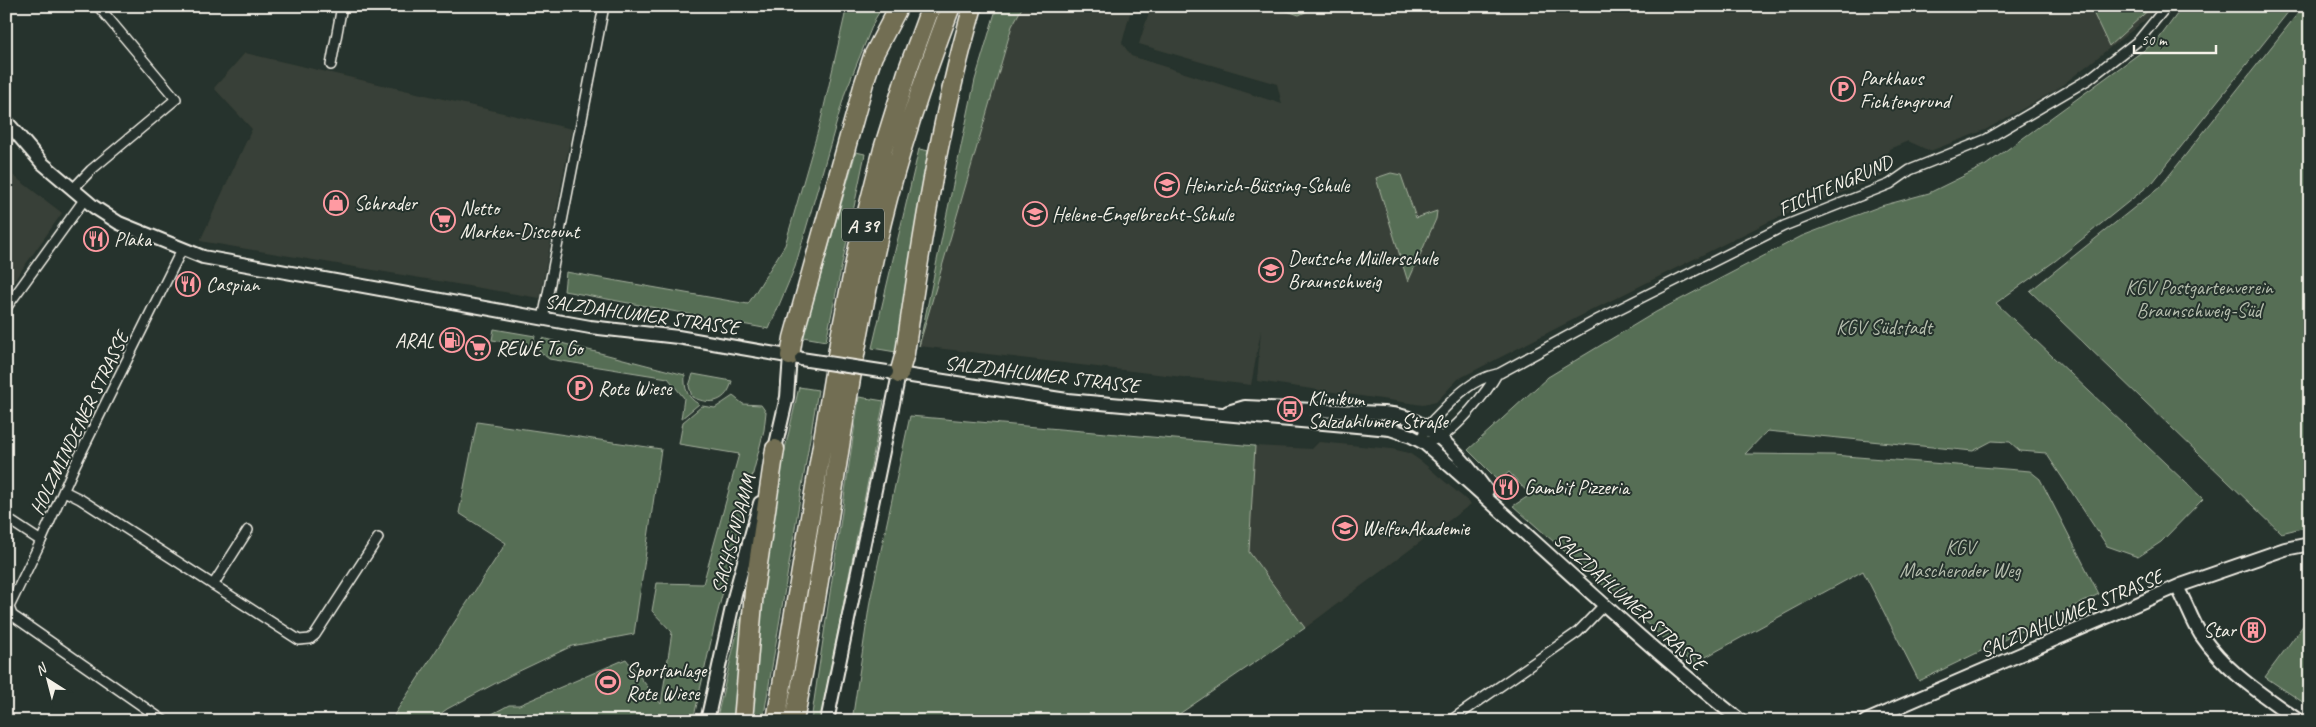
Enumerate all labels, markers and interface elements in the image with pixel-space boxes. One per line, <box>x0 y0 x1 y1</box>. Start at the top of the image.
scale bar <box>2134 22 2216 54</box>
text: 50 m <box>2141 31 2168 50</box>
place label: Parkhaus Fichtengrund <box>1860 66 1953 114</box>
parking icon: Parkhaus Fichtengrund <box>1830 76 1856 102</box>
street label: FICHTENGRUND <box>1774 148 1898 222</box>
school or university icon: Heinrich-Büssing-Schule <box>1154 172 1180 198</box>
place label: Heinrich-Büssing-Schule <box>1184 173 1351 198</box>
shop icon: Schrader <box>323 190 349 216</box>
place label: Schrader <box>354 191 419 216</box>
place label: Netto Marken-Discount <box>460 196 582 244</box>
school or university icon: Helene-Engelbrecht-Schule <box>1022 201 1048 227</box>
place label: Helene-Engelbrecht-Schule <box>1052 202 1235 227</box>
supermarket icon: Netto Marken-Discount <box>430 207 456 233</box>
road number: A 39 <box>842 208 884 242</box>
restaurant icon: Plaka <box>83 226 109 252</box>
place label: Plaka <box>114 227 153 252</box>
place label: Deutsche Müllerschule Braunschweig <box>1288 246 1439 294</box>
school or university icon: Deutsche Müllerschule Braunschweig <box>1258 257 1284 283</box>
restaurant icon: Caspian <box>175 271 201 297</box>
place label: Caspian <box>206 272 260 297</box>
park label: KGV Postgartenverein Braunschweig-Süd <box>2125 275 2274 323</box>
street label: SALZDAHLUMER STRASSE <box>543 288 744 341</box>
park label: KGV Südstadt <box>1836 315 1934 340</box>
street label: HOLZMINDENER STRASSE <box>24 325 136 519</box>
fuel station icon: ARAL <box>439 327 465 353</box>
place label: ARAL <box>395 328 434 353</box>
supermarket icon: REWE To Go <box>465 335 491 361</box>
place label: REWE To Go <box>496 336 585 361</box>
street label: SALZDAHLUMER STRASSE <box>943 350 1144 399</box>
parking icon: Rote Wiese <box>567 375 593 401</box>
place label: Rote Wiese <box>598 376 673 401</box>
place label: Klinikum Salzdahlumer Straße <box>1308 386 1449 434</box>
bus stop icon: Klinikum Salzdahlumer Straße <box>1277 396 1303 422</box>
street label: SACHSENDAMM <box>706 470 762 596</box>
restaurant icon: Gambit Pizzeria <box>1493 474 1519 500</box>
place label: Gambit Pizzeria <box>1524 475 1631 500</box>
school or university icon: WelfenAkademie <box>1332 515 1358 541</box>
place label: WelfenAkademie <box>1362 516 1471 541</box>
street label: SALZDAHLUMER STRASSE <box>1549 527 1713 678</box>
park label: KGV Mascheroder Weg <box>1899 535 2022 583</box>
street label: SALZDAHLUMER STRASSE <box>1976 563 2169 663</box>
building icon: Star <box>2240 617 2266 643</box>
place label: Star <box>2203 618 2238 643</box>
north arrow <box>22 654 72 704</box>
place label: Sportanlage Rote Wiese <box>626 658 708 706</box>
text: N <box>32 659 51 679</box>
sports icon: Sportanlage Rote Wiese <box>595 669 621 695</box>

